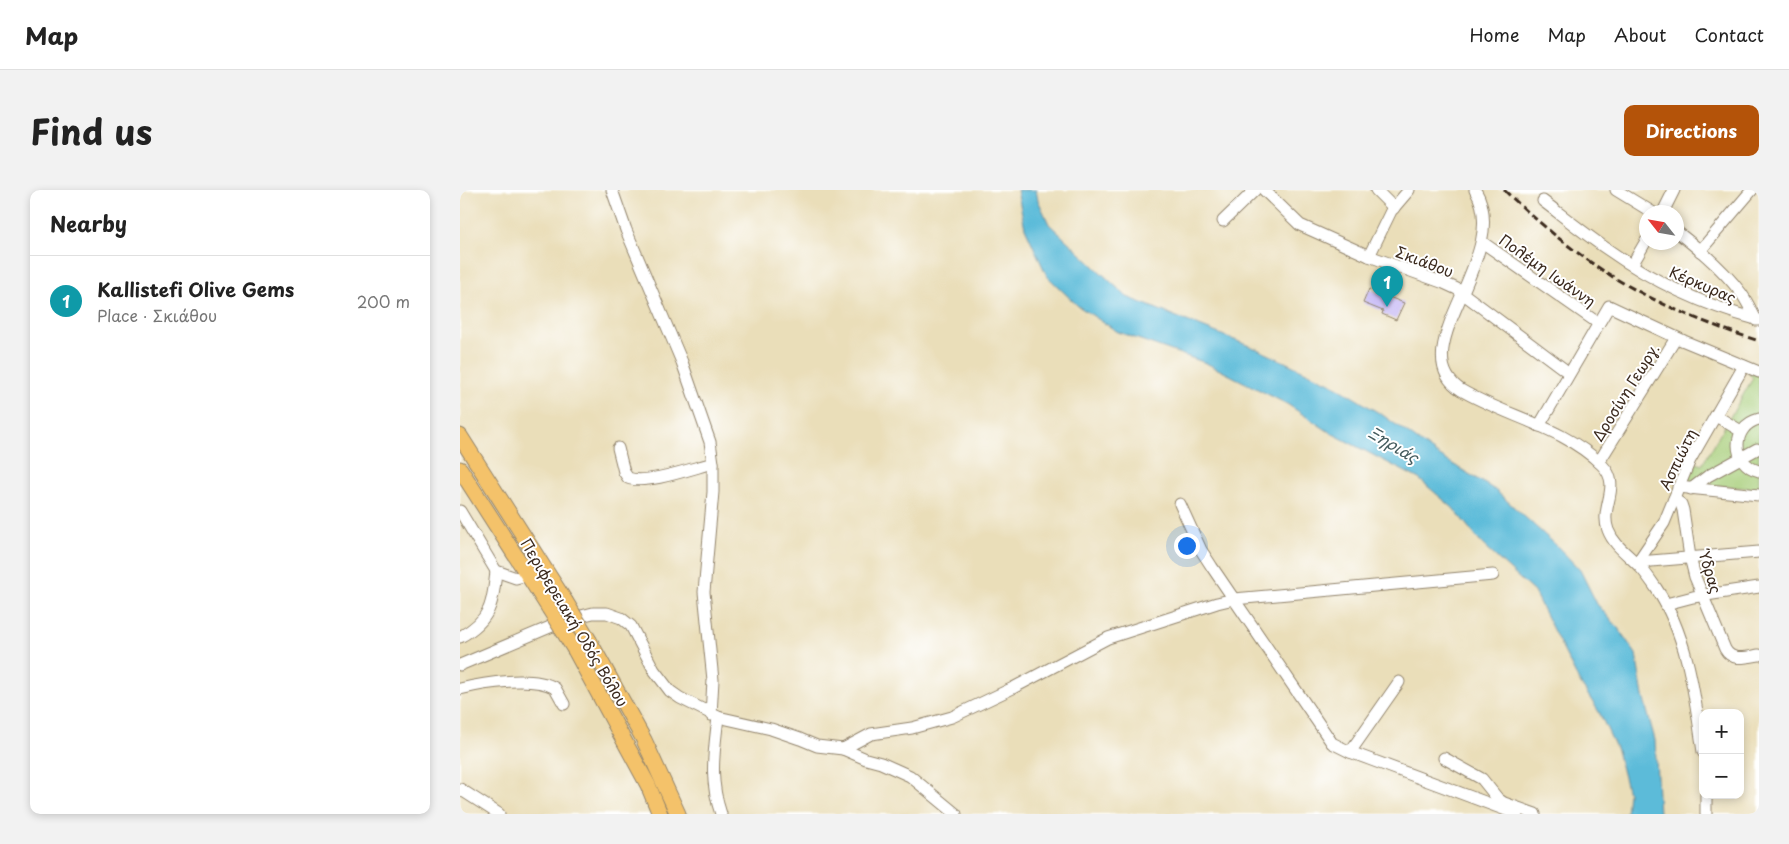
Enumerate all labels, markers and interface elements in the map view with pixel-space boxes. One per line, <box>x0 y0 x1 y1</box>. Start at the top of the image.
text: Map <box>25 17 78 53</box>
text: Home <box>1469 21 1519 48</box>
text: Map <box>1547 21 1586 48</box>
text: About <box>1614 21 1666 48</box>
text: Contact <box>1694 21 1764 48</box>
text: Find us <box>30 104 152 157</box>
button: Directions <box>1624 105 1759 156</box>
north arrow <box>1639 205 1684 250</box>
text: Nearby <box>50 207 127 239</box>
street label: Πολέμη Ιωάννη <box>1495 228 1601 312</box>
street label: Σκιάθου <box>1393 239 1457 283</box>
street label: Κέρκυρας <box>1666 260 1740 308</box>
pin: 1 <box>1371 266 1403 307</box>
text: Kallistefi Olive Gems <box>97 275 294 303</box>
text: 1 <box>62 289 70 313</box>
text: 200 m <box>357 289 410 313</box>
text: Place · Σκιάθου <box>97 303 217 327</box>
street label: Δροσίνη Γεωργ. <box>1586 339 1664 445</box>
water label: Ξηριάς <box>1364 420 1425 469</box>
street label: Ασπιώτη <box>1652 424 1702 494</box>
street label: Περιφερειακή Οδός Βόλου <box>515 533 635 711</box>
your location <box>1174 533 1200 559</box>
street label: Ύδρας <box>1693 545 1728 596</box>
map controls <box>1699 709 1744 799</box>
button: + <box>1699 709 1744 754</box>
button: − <box>1699 754 1744 799</box>

